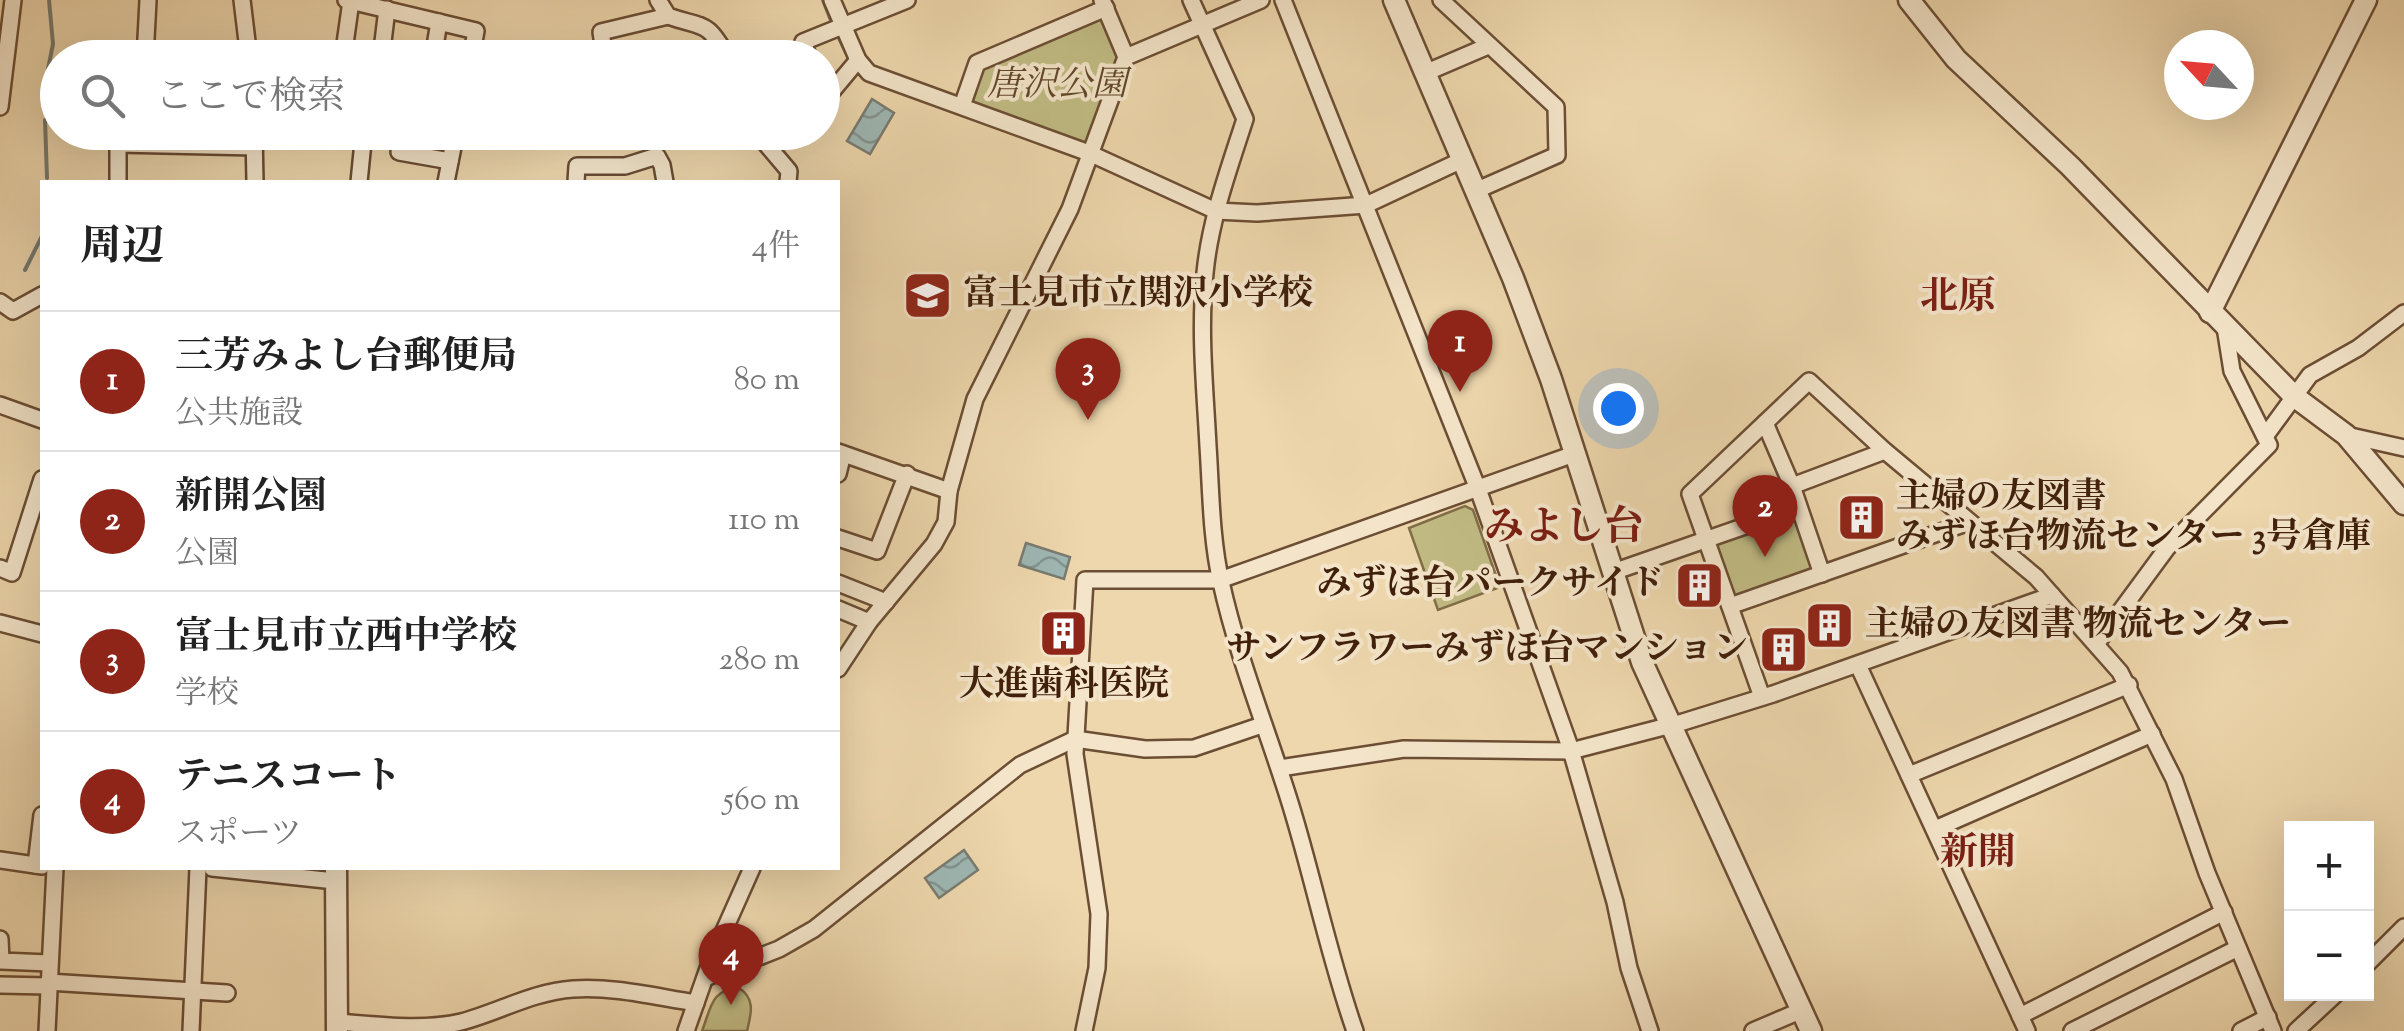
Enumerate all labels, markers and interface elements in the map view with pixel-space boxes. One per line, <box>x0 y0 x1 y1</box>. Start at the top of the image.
north arrow <box>2164 30 2254 120</box>
search box <box>40 40 840 150</box>
park label: 唐沢公園 <box>987 61 1132 112</box>
icon: search <box>75 68 130 123</box>
text: ここで検索 <box>155 72 345 126</box>
text: 周辺 <box>80 219 164 279</box>
text: 4件 <box>752 225 800 271</box>
school or university icon: 富士見市立関沢小学校 <box>902 269 954 321</box>
place label: 富士見市立関沢小学校 <box>963 270 1313 321</box>
district label: 北原 <box>1920 272 1996 326</box>
pin: 1 <box>1428 310 1492 392</box>
text: 三芳みよし台郵便局 <box>175 332 517 386</box>
pin: 3 <box>1056 338 1120 420</box>
text: 1 <box>107 358 118 404</box>
text: 80 m <box>734 358 800 404</box>
your location <box>1593 383 1644 434</box>
text: 公共施設 <box>175 392 303 438</box>
text: 新開公園 <box>175 472 327 526</box>
place label: 主婦の友図書 みずほ台物流センター 3号倉庫 <box>1896 473 2371 564</box>
pin: 2 <box>1732 474 1798 557</box>
building icon: 主婦の友図書 みずほ台物流センター 3号倉庫 <box>1835 492 1887 544</box>
text: 2 <box>105 498 120 544</box>
text: 110 m <box>728 498 800 544</box>
district label: みよし台 <box>1484 501 1644 558</box>
text: 公園 <box>175 532 239 578</box>
building icon: みずほ台パークサイド <box>1673 559 1725 611</box>
place label: みずほ台パークサイド <box>1316 560 1664 611</box>
building icon: 主婦の友図書 物流センター <box>1804 600 1856 652</box>
place label: 主婦の友図書 物流センター <box>1865 601 2291 652</box>
building icon: 大進歯科医院 <box>1038 608 1090 660</box>
text: 富士見市立西中学校 <box>175 612 517 666</box>
building icon: サンフラワーみずほ台マンション <box>1757 624 1809 676</box>
place label: サンフラワーみずほ台マンション <box>1226 625 1748 676</box>
text: 3 <box>106 638 119 684</box>
text: 280 m <box>719 638 800 684</box>
place label: 大進歯科医院 <box>959 661 1169 712</box>
text: 学校 <box>175 672 239 718</box>
text: テニスコート <box>175 752 401 806</box>
text: 4 <box>104 778 121 824</box>
text: 560 m <box>723 778 800 824</box>
text: スポーツ <box>175 812 302 858</box>
map controls <box>2284 821 2374 1001</box>
button: + <box>2284 821 2374 911</box>
district label: 新開 <box>1940 828 2016 882</box>
button: − <box>2284 911 2374 1001</box>
pin: 4 <box>698 922 764 1005</box>

